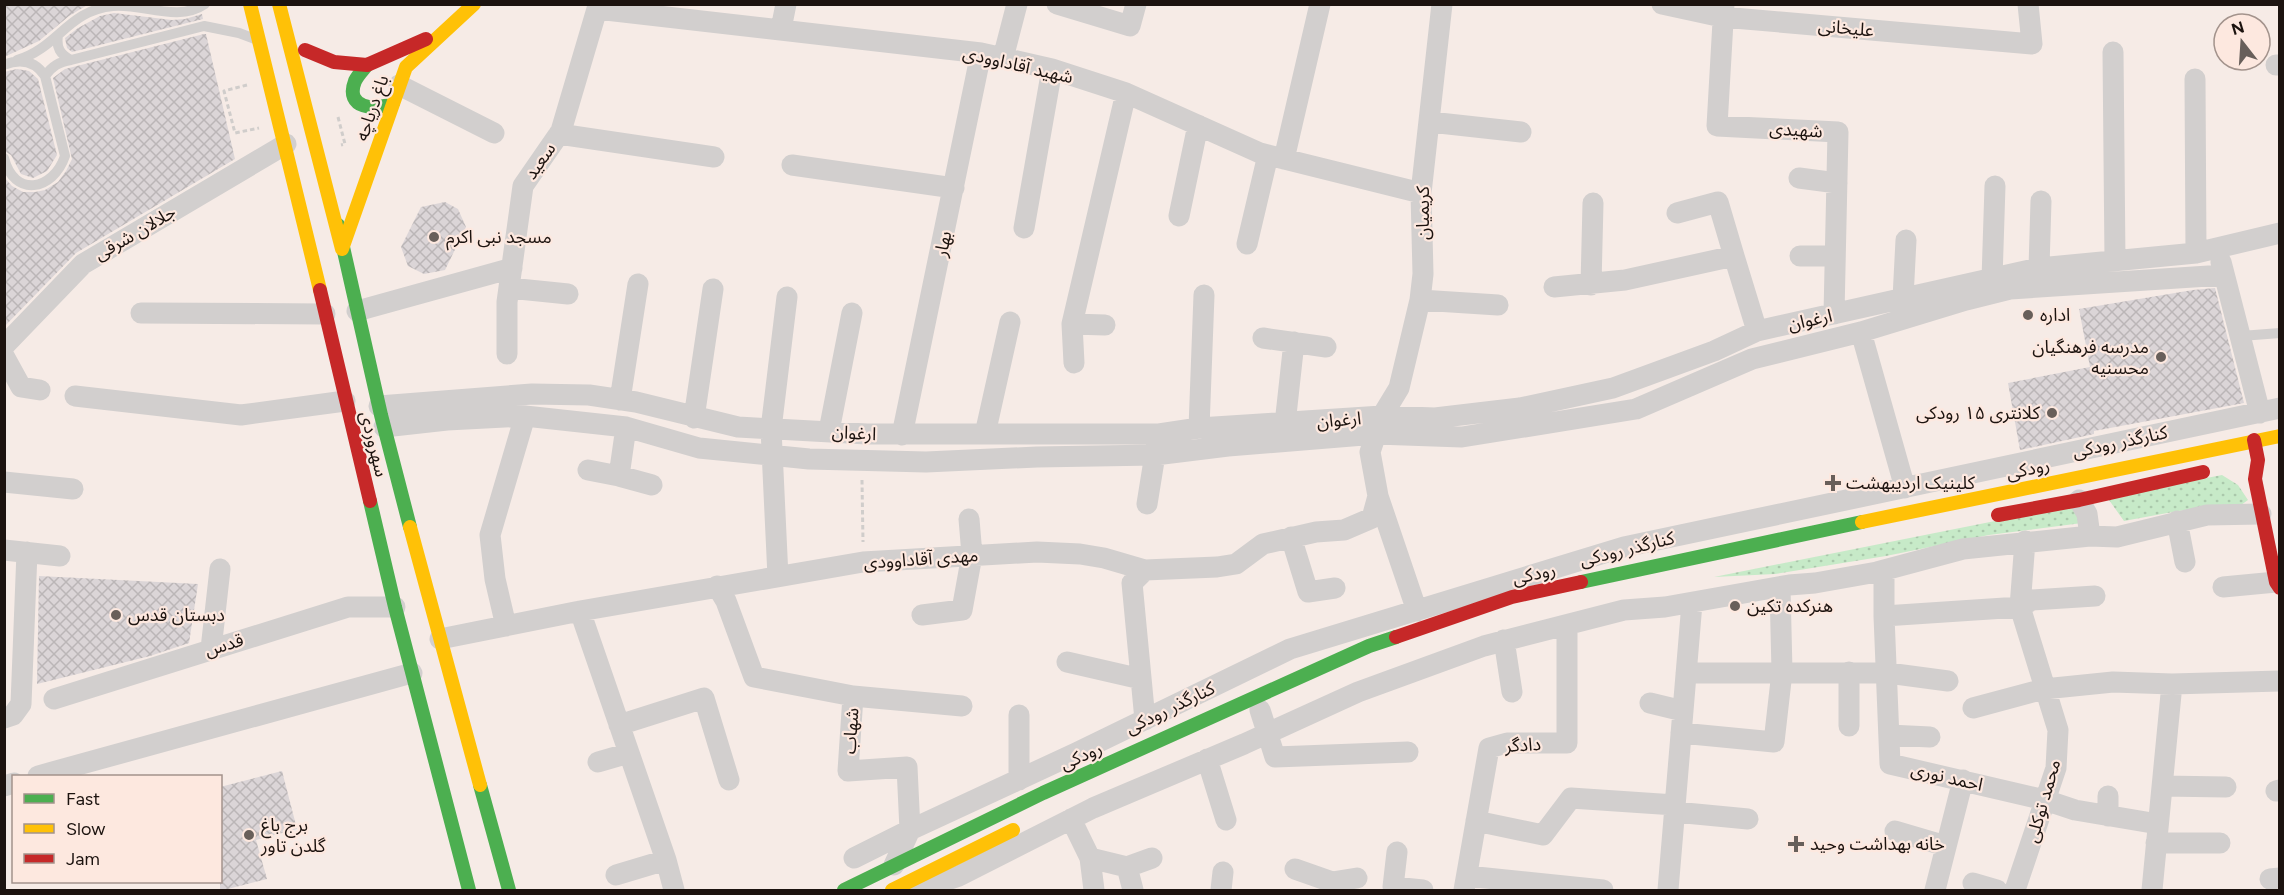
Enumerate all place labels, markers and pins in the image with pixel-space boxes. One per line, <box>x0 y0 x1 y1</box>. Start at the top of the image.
place label: مسجد نبی اکرم <box>446 226 552 251</box>
marker: مسجد نبی اکرم <box>427 230 441 244</box>
place label: اداره <box>2040 304 2070 326</box>
marker: اداره <box>2021 308 2035 322</box>
place label: مدرسه فرهنگیان محسنیه <box>2032 336 2149 379</box>
marker: مدرسه فرهنگیان محسنیه <box>2154 350 2168 364</box>
place label: کلانتری ۱۵ رودکی <box>1916 402 2041 424</box>
marker: کلانتری ۱۵ رودکی <box>2045 406 2059 420</box>
place label: کلینیک اردیبهشت <box>1846 472 1976 494</box>
marker: کلینیک اردیبهشت <box>1824 474 1842 492</box>
place label: هنرکده تکین <box>1747 595 1833 617</box>
marker: هنرکده تکین <box>1728 599 1742 613</box>
place label: دبستان قدس <box>128 604 225 626</box>
marker: دبستان قدس <box>109 608 123 622</box>
place label: برج باغ گلدن تاور <box>260 814 326 857</box>
marker: برج باغ گلدن تاور <box>242 828 256 842</box>
place label: خانه بهداشت وحید <box>1810 833 1945 855</box>
marker: خانه بهداشت وحید <box>1787 835 1805 853</box>

